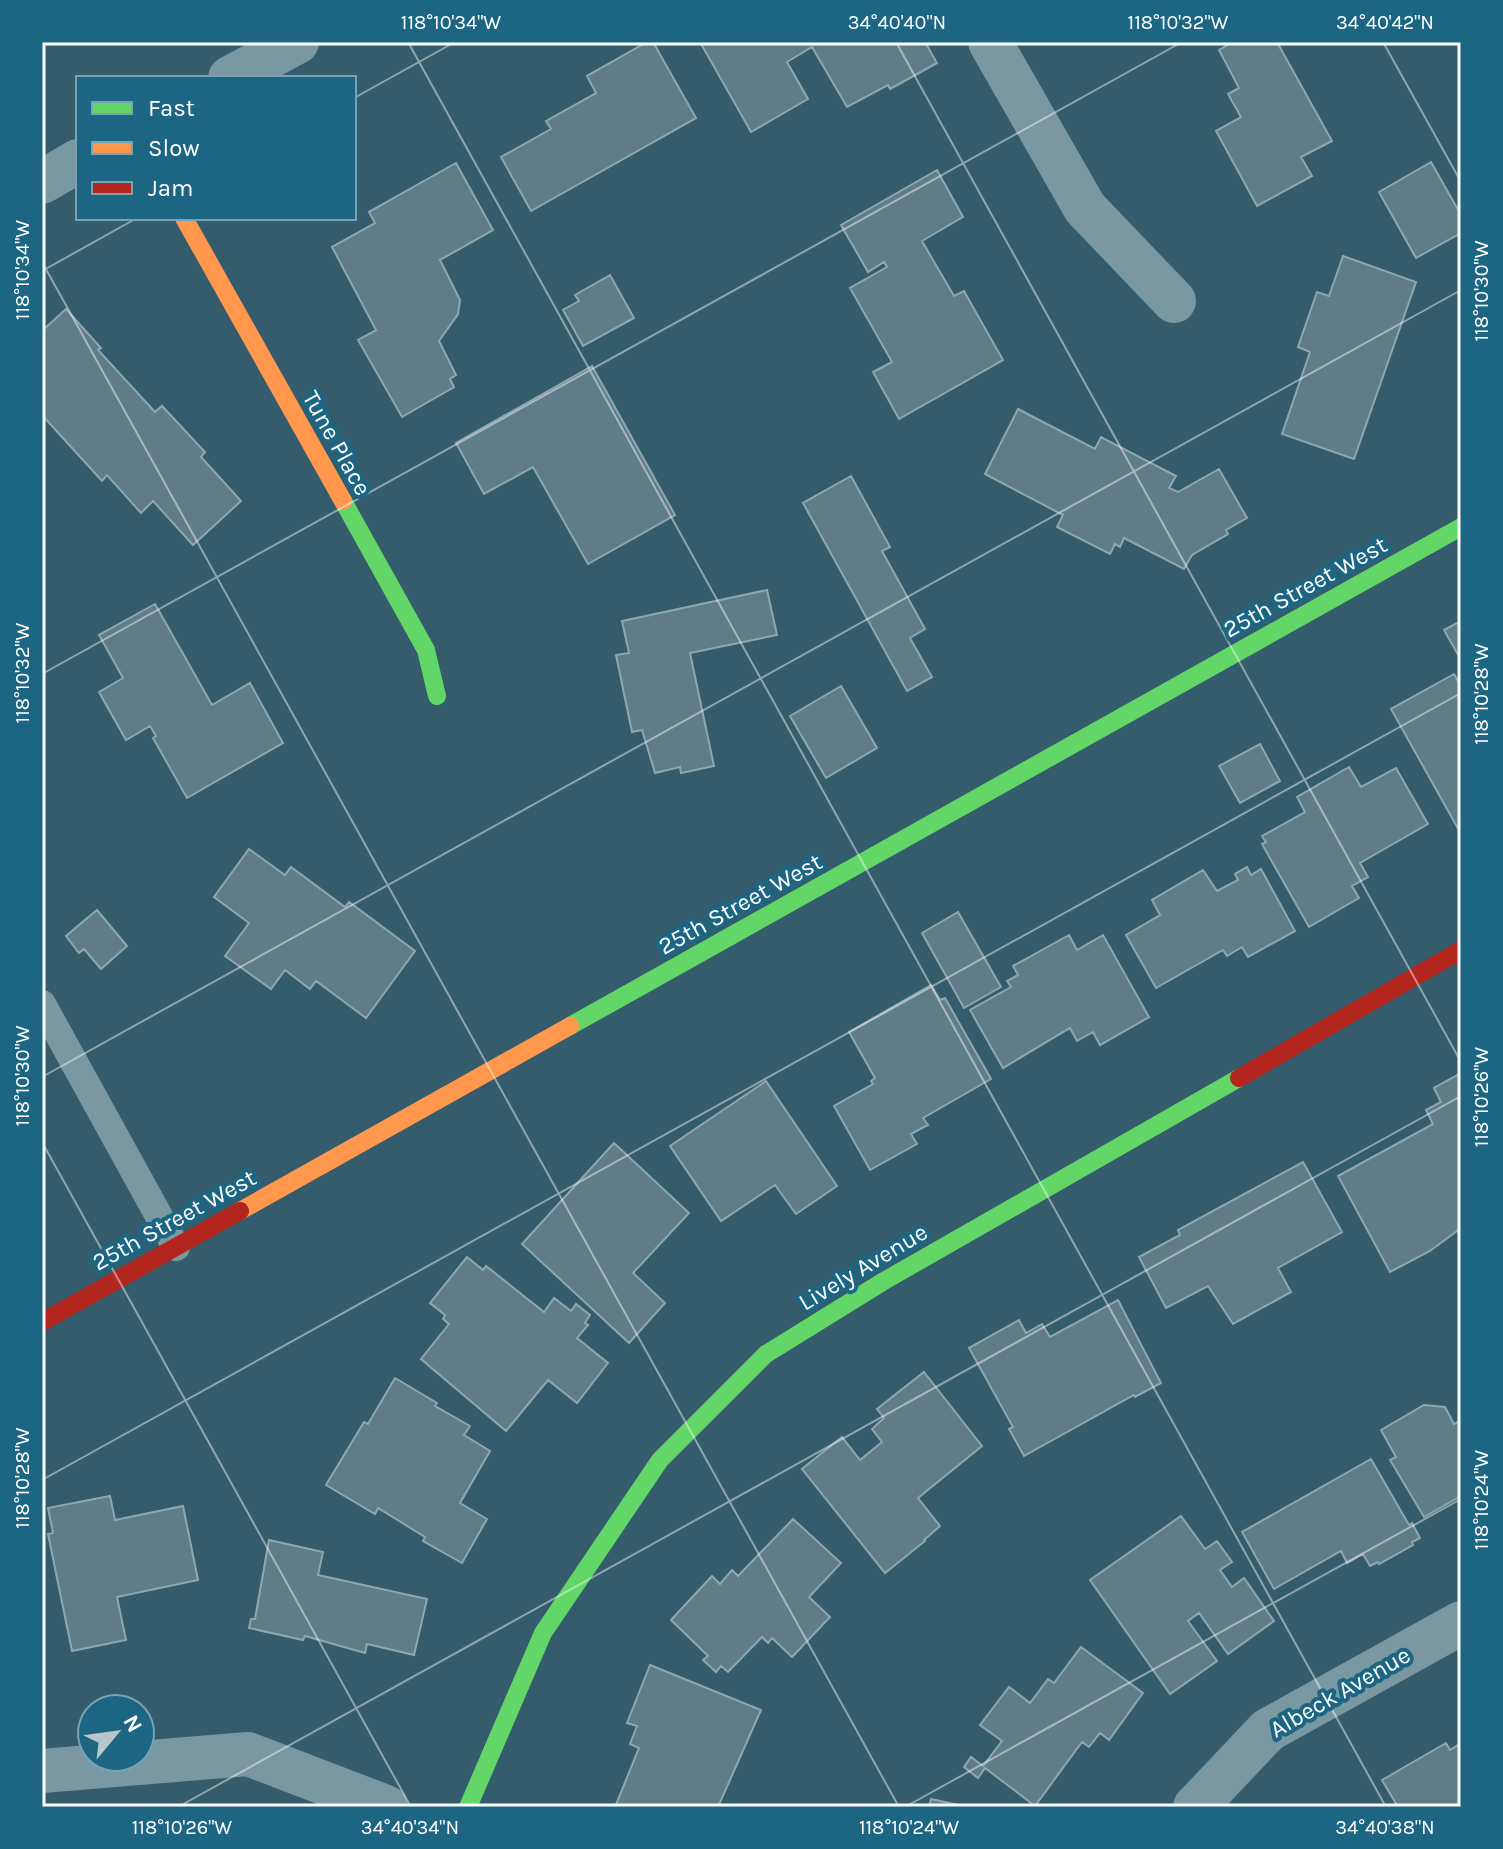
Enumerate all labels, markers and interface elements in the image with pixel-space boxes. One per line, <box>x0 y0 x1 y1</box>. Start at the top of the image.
text: 118°10'34"W <box>401 11 501 34</box>
text: 34°40'40"N <box>848 11 946 34</box>
text: 118°10'32"W <box>1128 11 1229 34</box>
text: 34°40'42"N <box>1336 11 1434 34</box>
legend <box>76 76 356 220</box>
text: Fast <box>148 94 195 122</box>
text: Slow <box>148 134 200 162</box>
text: Jam <box>148 174 193 202</box>
text: 118°10'34"W <box>11 220 34 320</box>
text: 118°10'30"W <box>1470 240 1493 342</box>
street label: Tune Place <box>297 386 377 500</box>
street label: 25th Street West <box>1218 530 1392 644</box>
text: 118°10'32"W <box>11 622 34 723</box>
text: 118°10'28"W <box>1470 643 1493 745</box>
street label: 25th Street West <box>653 847 827 961</box>
text: 118°10'30"W <box>11 1025 34 1127</box>
text: 118°10'26"W <box>1470 1047 1493 1147</box>
street label: 25th Street West <box>87 1163 261 1277</box>
street label: Lively Avenue <box>793 1218 933 1316</box>
text: 118°10'28"W <box>11 1427 34 1529</box>
text: 118°10'24"W <box>1470 1450 1493 1550</box>
street label: Albeck Avenue <box>1265 1640 1415 1744</box>
north arrow <box>76 1693 156 1773</box>
text: N <box>117 1711 148 1737</box>
text: 118°10'26"W <box>132 1816 232 1839</box>
text: 34°40'34"N <box>361 1816 459 1839</box>
text: 118°10'24"W <box>859 1816 959 1839</box>
text: 34°40'38"N <box>1335 1816 1435 1839</box>

